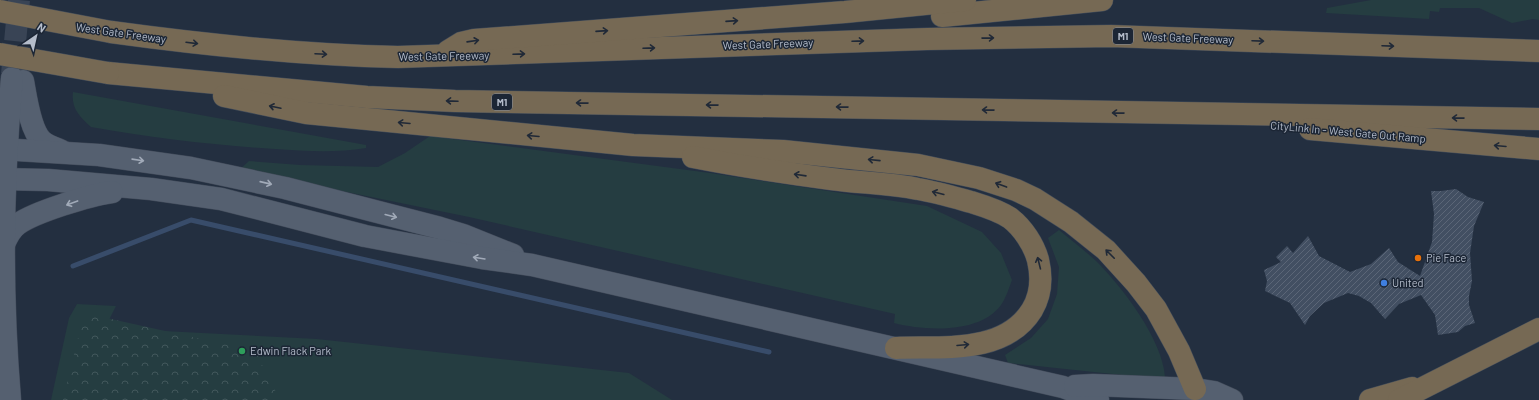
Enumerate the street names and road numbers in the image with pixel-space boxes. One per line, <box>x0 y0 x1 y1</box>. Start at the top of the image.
street label: West Gate Freeway <box>75 20 167 45</box>
road number: M1 <box>1113 28 1133 44</box>
street label: West Gate Freeway <box>1143 29 1234 46</box>
street label: West Gate Freeway <box>722 35 813 52</box>
street label: West Gate Freeway <box>399 48 489 63</box>
road number: M1 <box>492 94 512 110</box>
street label: CityLink In - West Gate Out Ramp <box>1270 118 1426 145</box>

